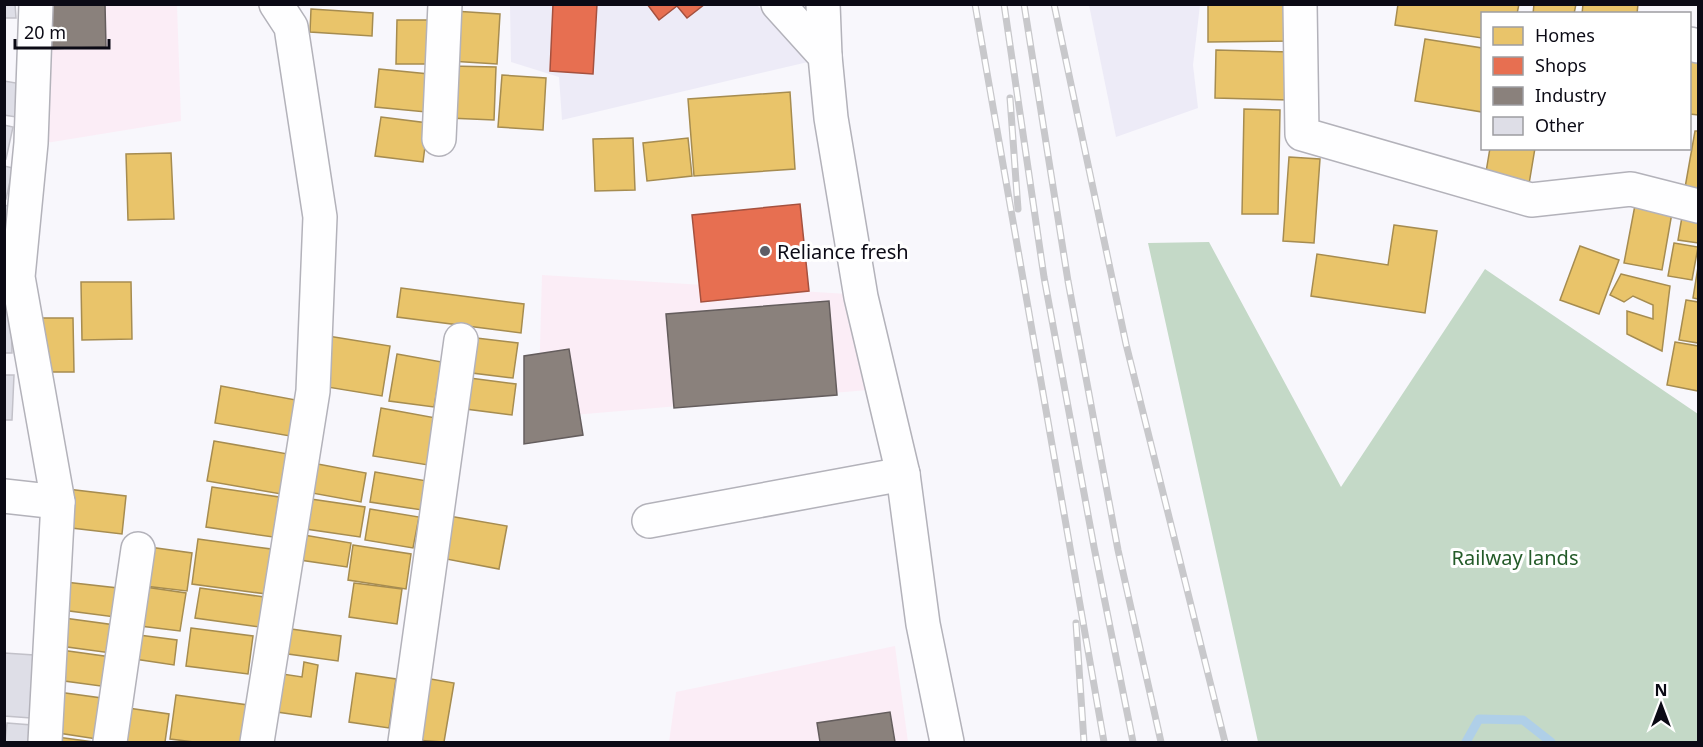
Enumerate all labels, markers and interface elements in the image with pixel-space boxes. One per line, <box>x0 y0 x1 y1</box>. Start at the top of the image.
scale bar <box>15 12 110 50</box>
legend <box>1481 12 1691 150</box>
text: 20 m <box>24 20 66 44</box>
text: Homes <box>1535 23 1595 47</box>
text: Shops <box>1535 53 1587 77</box>
text: Industry <box>1535 83 1607 107</box>
text: Other <box>1535 113 1585 137</box>
place label: Reliance fresh <box>777 238 909 265</box>
marker: Reliance fresh <box>758 244 772 258</box>
park label: Railway lands <box>1452 544 1578 571</box>
north arrow <box>1631 675 1691 735</box>
text: N <box>1654 679 1668 701</box>

